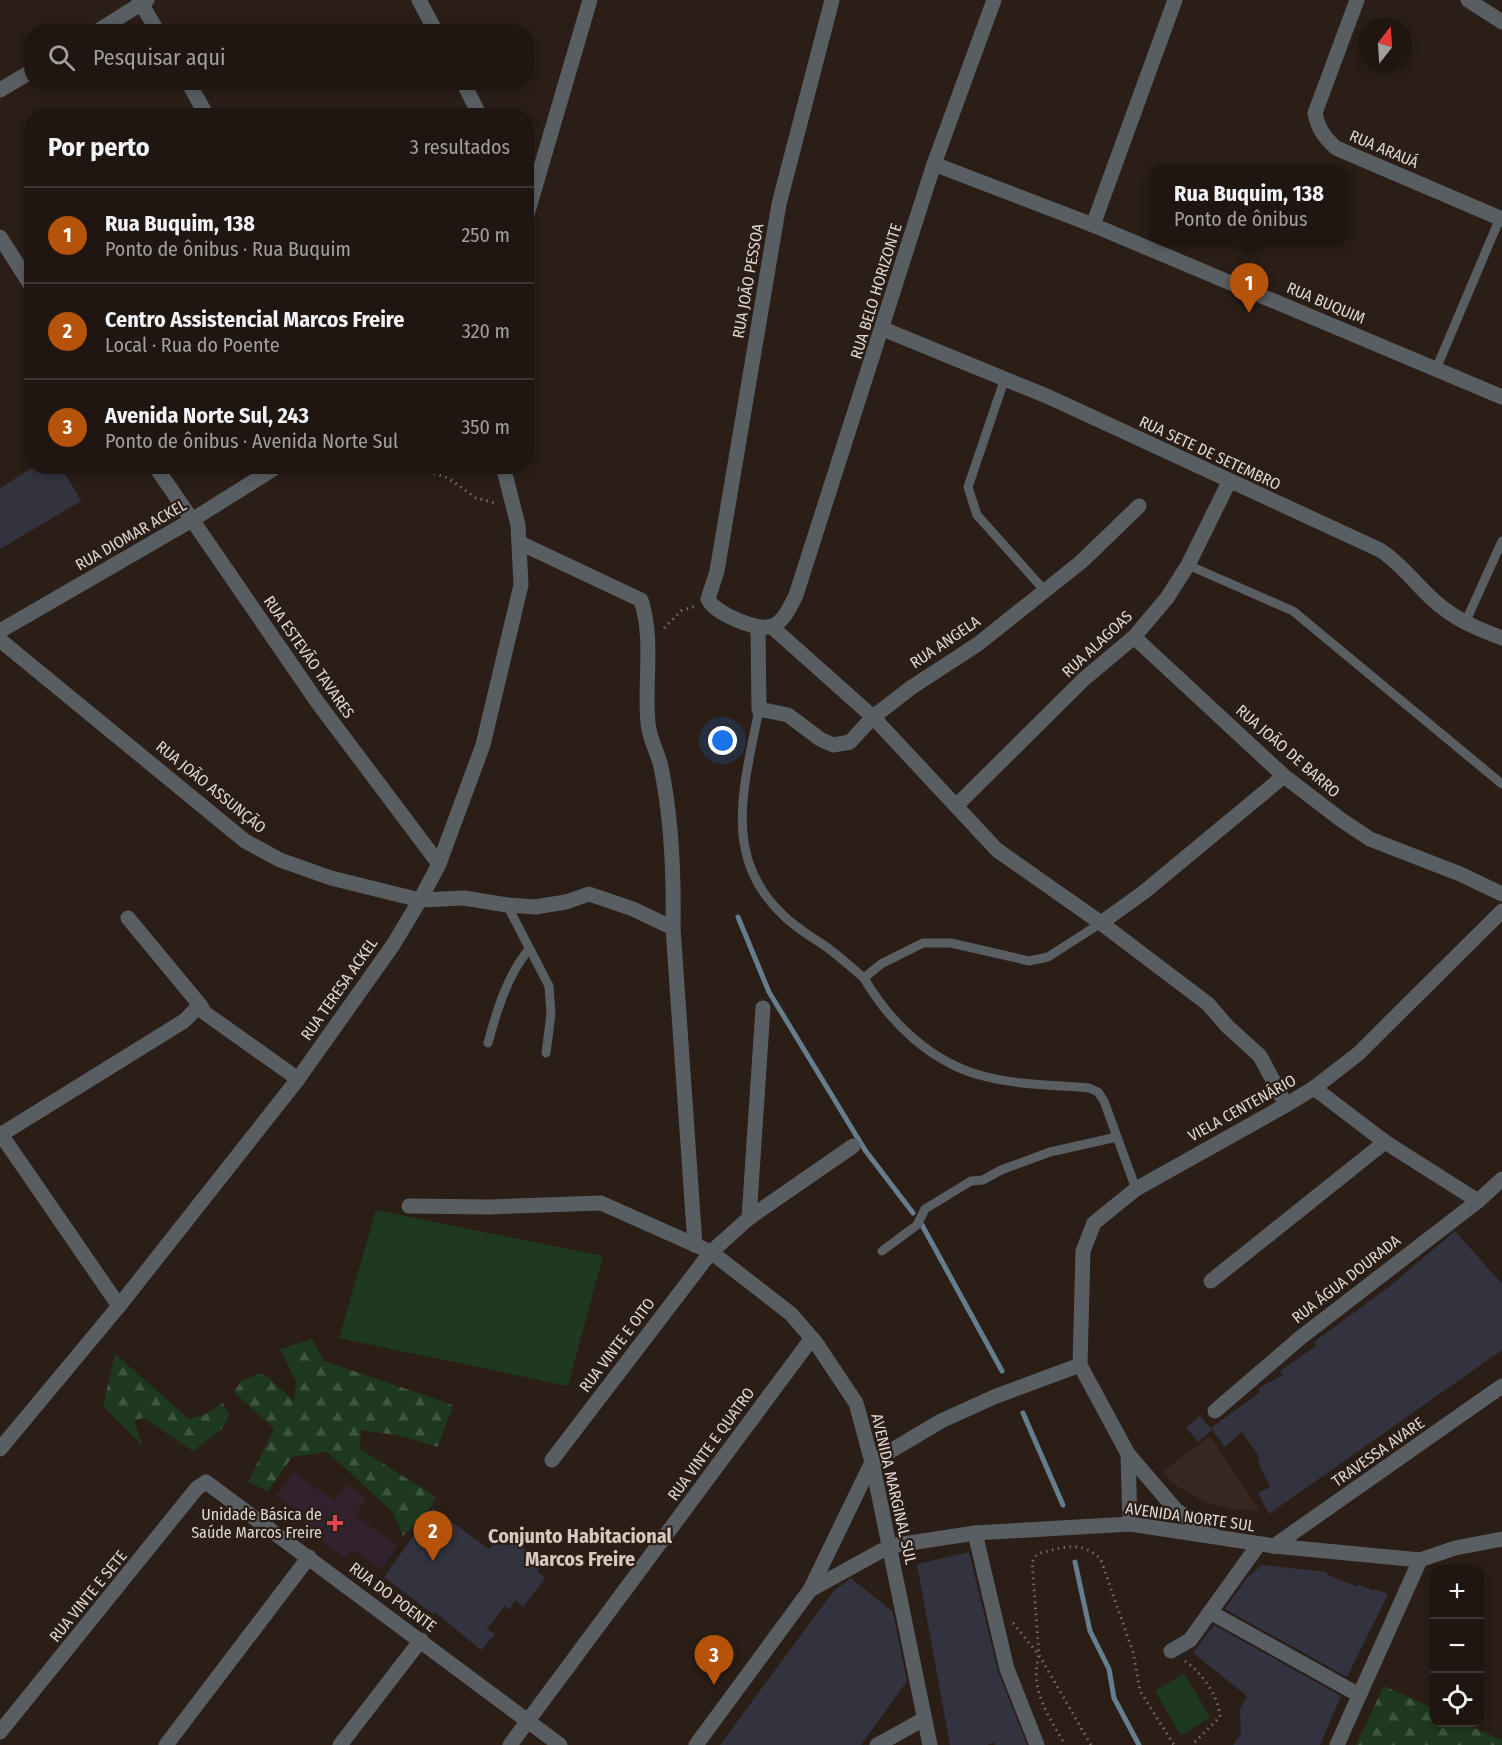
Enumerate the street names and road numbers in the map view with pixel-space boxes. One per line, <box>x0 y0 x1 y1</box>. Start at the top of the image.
street label: RUA ARAUÁ <box>1347 126 1422 172</box>
street label: RUA BELO HORIZONTE <box>846 221 906 361</box>
street label: RUA JOÃO PESSOA <box>729 222 768 340</box>
street label: RUA BUQUIM <box>1284 278 1368 328</box>
street label: RUA SETE DE SETEMBRO <box>1136 412 1284 494</box>
street label: RUA DIOMAR ACKEL <box>72 495 190 575</box>
street label: RUA ESTEVÃO TAVARES <box>260 592 358 722</box>
street label: RUA ALAGOAS <box>1058 607 1136 681</box>
street label: RUA ANGELA <box>906 611 984 672</box>
street label: RUA JOÃO DE BARRO <box>1232 701 1344 801</box>
street label: RUA JOÃO ASSUNÇÃO <box>152 737 270 838</box>
street label: RUA TERESA ACKEL <box>297 934 381 1044</box>
street label: VIELA CENTENÁRIO <box>1185 1070 1299 1146</box>
street label: RUA ÁGUA DOURADA <box>1288 1230 1404 1327</box>
street label: RUA VINTE E OITO <box>575 1294 659 1396</box>
street label: RUA VINTE E QUATRO <box>664 1384 758 1504</box>
street label: AVENIDA MARGINAL SUL <box>867 1412 921 1566</box>
street label: TRAVESSA AVARE <box>1328 1413 1428 1491</box>
street label: AVENIDA NORTE SUL <box>1124 1499 1256 1535</box>
street label: RUA VINTE E SETE <box>45 1546 131 1646</box>
street label: RUA DO POENTE <box>346 1558 440 1636</box>

